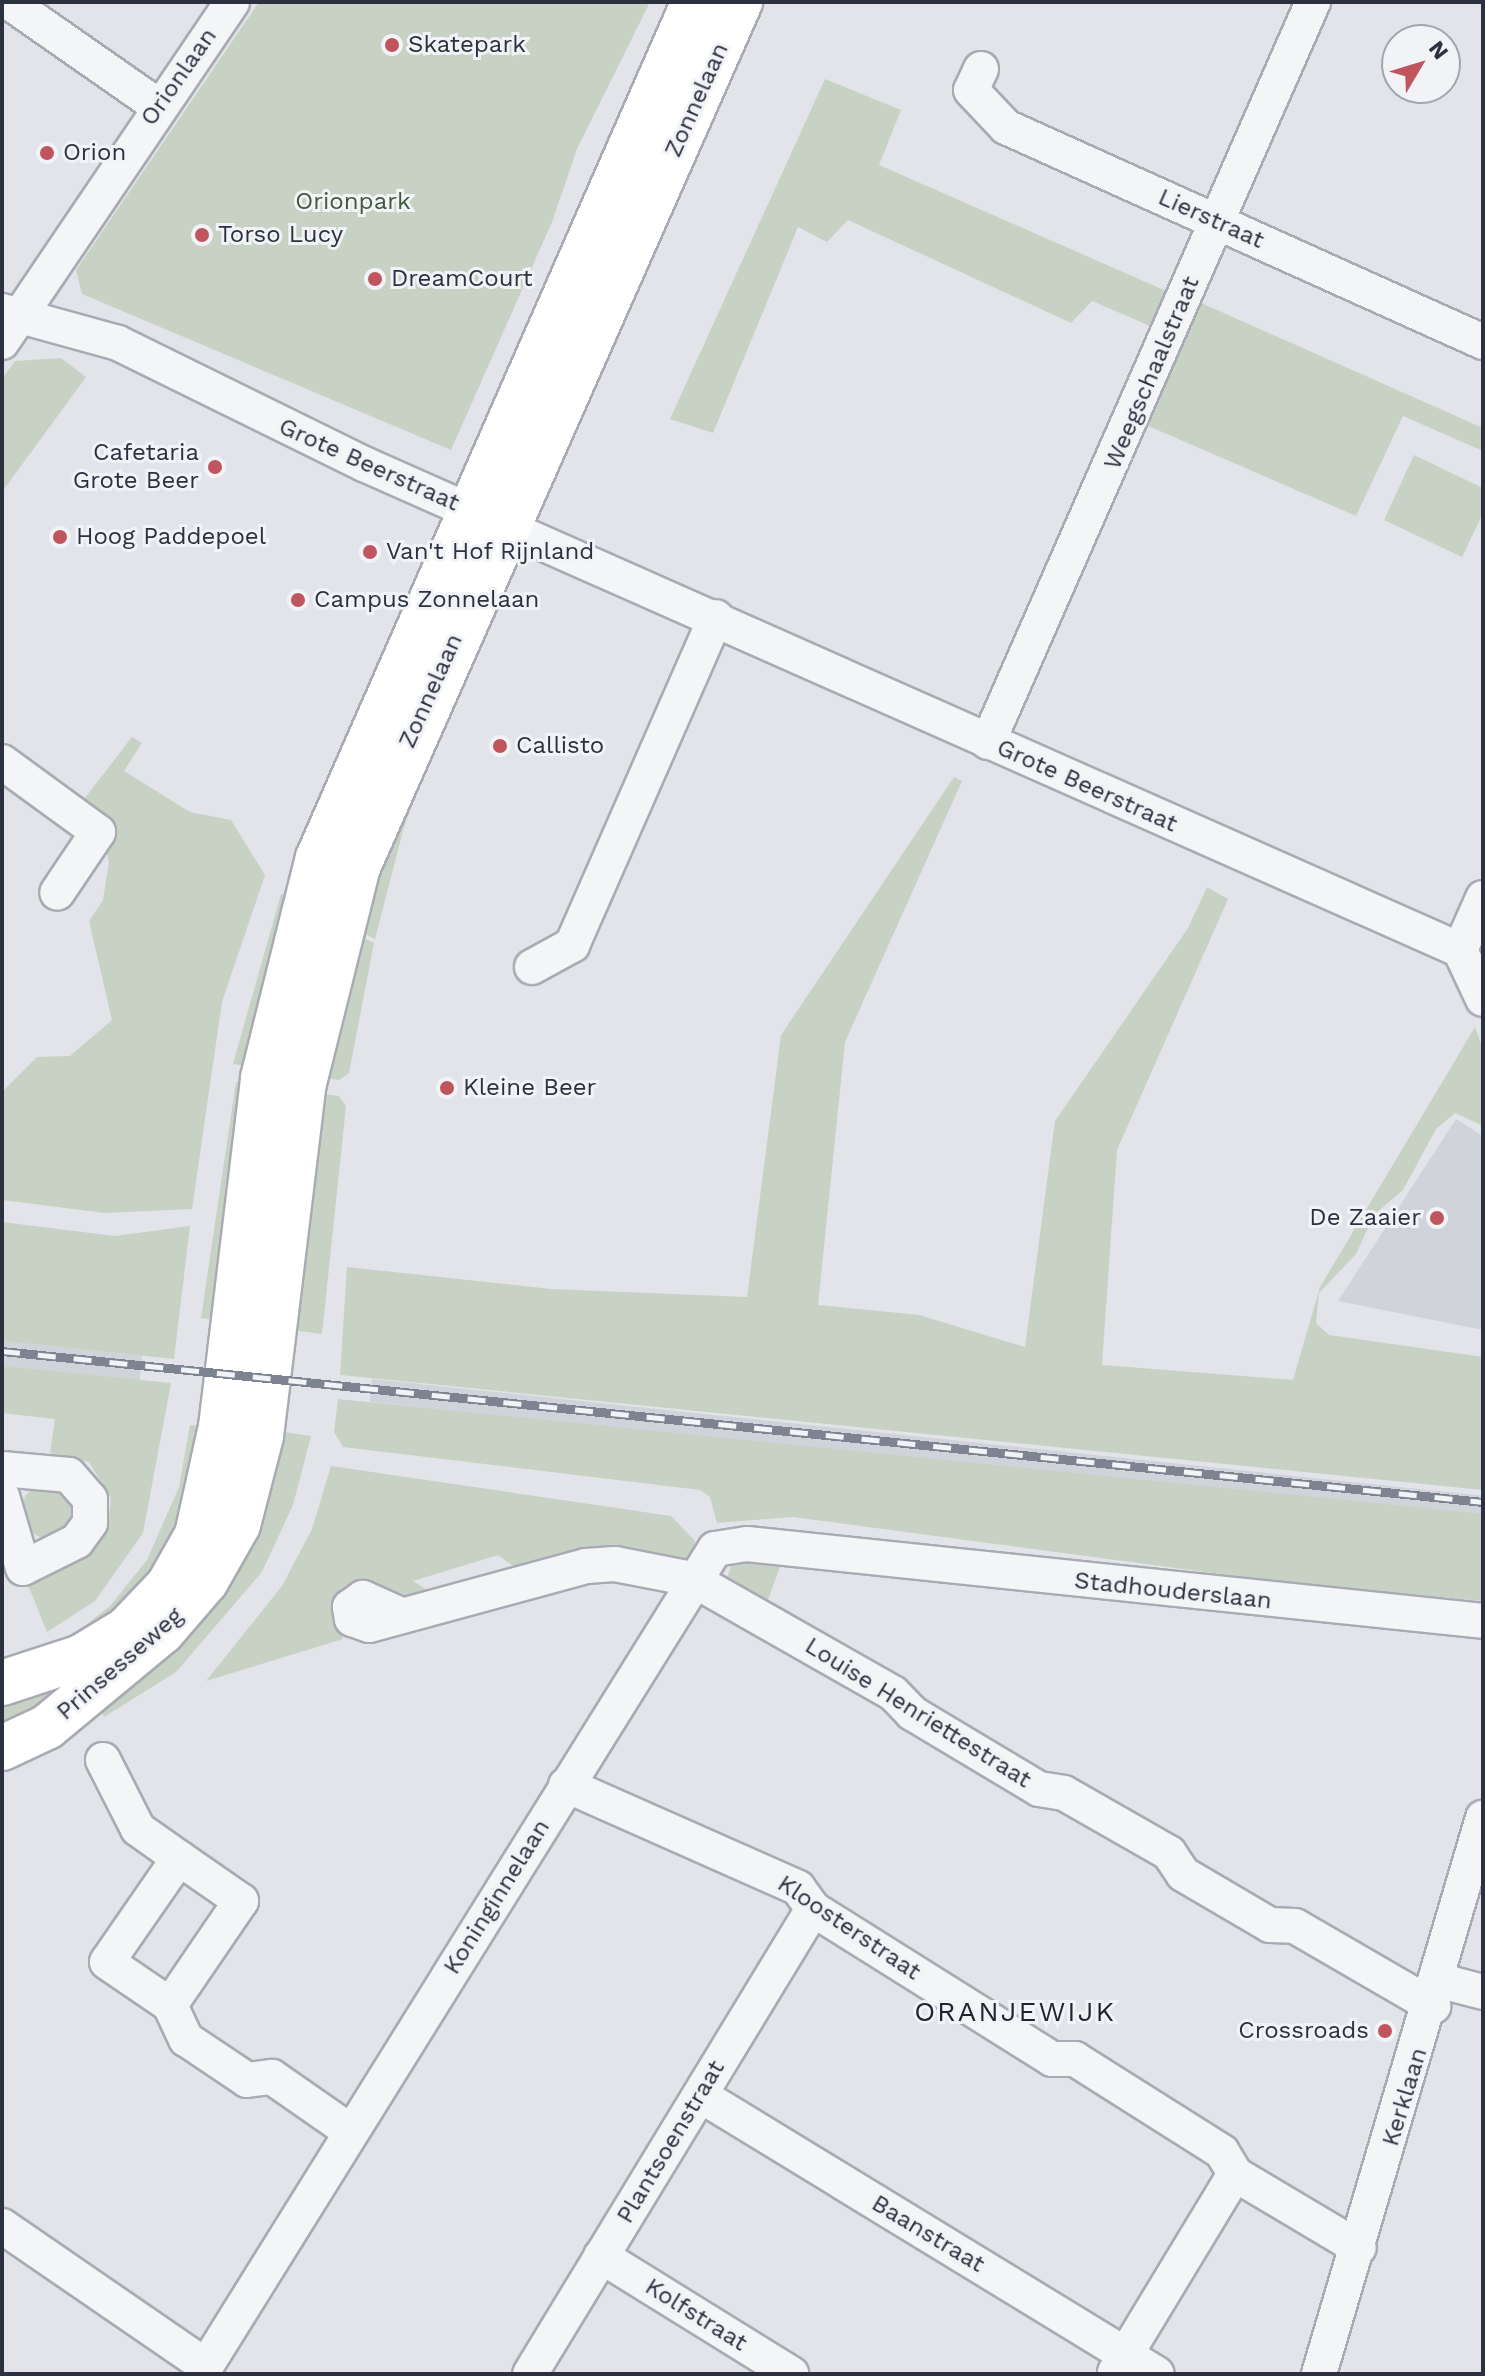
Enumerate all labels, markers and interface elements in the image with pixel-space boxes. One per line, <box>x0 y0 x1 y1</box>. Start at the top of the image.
street label: Orionlaan <box>135 23 223 131</box>
north arrow <box>1381 24 1461 104</box>
place label: Skatepark <box>408 31 526 59</box>
marker: Skatepark <box>383 36 401 54</box>
text: N <box>1424 36 1454 64</box>
street label: Zonnelaan <box>659 38 735 162</box>
place label: Orion <box>63 139 126 167</box>
marker: Orion <box>38 144 56 162</box>
street label: Lierstraat <box>1154 183 1268 255</box>
park label: Orionpark <box>295 188 411 216</box>
place label: Torso Lucy <box>218 221 343 249</box>
marker: Torso Lucy <box>193 226 211 244</box>
place label: DreamCourt <box>391 265 533 293</box>
marker: DreamCourt <box>366 270 384 288</box>
street label: Weegschaalstraat <box>1098 272 1206 474</box>
street label: Grote Beerstraat <box>274 412 464 518</box>
place label: Cafetaria Grote Beer <box>73 439 199 495</box>
marker: Cafetaria Grote Beer <box>206 458 224 476</box>
place label: Hoog Paddepoel <box>76 523 266 551</box>
marker: Hoog Paddepoel <box>51 528 69 546</box>
place label: Van't Hof Rijnland <box>386 538 595 566</box>
marker: Van't Hof Rijnland <box>361 543 379 561</box>
place label: Campus Zonnelaan <box>314 586 539 614</box>
marker: Campus Zonnelaan <box>289 591 307 609</box>
street label: Zonnelaan <box>393 629 469 753</box>
place label: Callisto <box>516 732 604 760</box>
street label: Grote Beerstraat <box>992 733 1182 839</box>
marker: Callisto <box>491 737 509 755</box>
place label: Kleine Beer <box>463 1074 596 1102</box>
marker: Kleine Beer <box>438 1079 456 1097</box>
place label: De Zaaier <box>1309 1204 1421 1232</box>
marker: De Zaaier <box>1428 1209 1446 1227</box>
street label: Stadhouderslaan <box>1073 1566 1273 1616</box>
street label: Prinsesseweg <box>51 1602 189 1726</box>
street label: Louise Henriettestraat <box>800 1632 1036 1794</box>
street label: Koninginnelaan <box>438 1814 556 1980</box>
street label: Kloosterstraat <box>772 1869 926 1987</box>
district label: ORANJEWIJK <box>914 1995 1116 2029</box>
place label: Crossroads <box>1238 2017 1369 2045</box>
marker: Crossroads <box>1376 2022 1394 2040</box>
street label: Kerklaan <box>1376 2044 1434 2150</box>
street label: Plantsoenstraat <box>611 2055 731 2229</box>
street label: Baanstraat <box>866 2189 990 2279</box>
street label: Kolfstraat <box>640 2272 752 2358</box>

